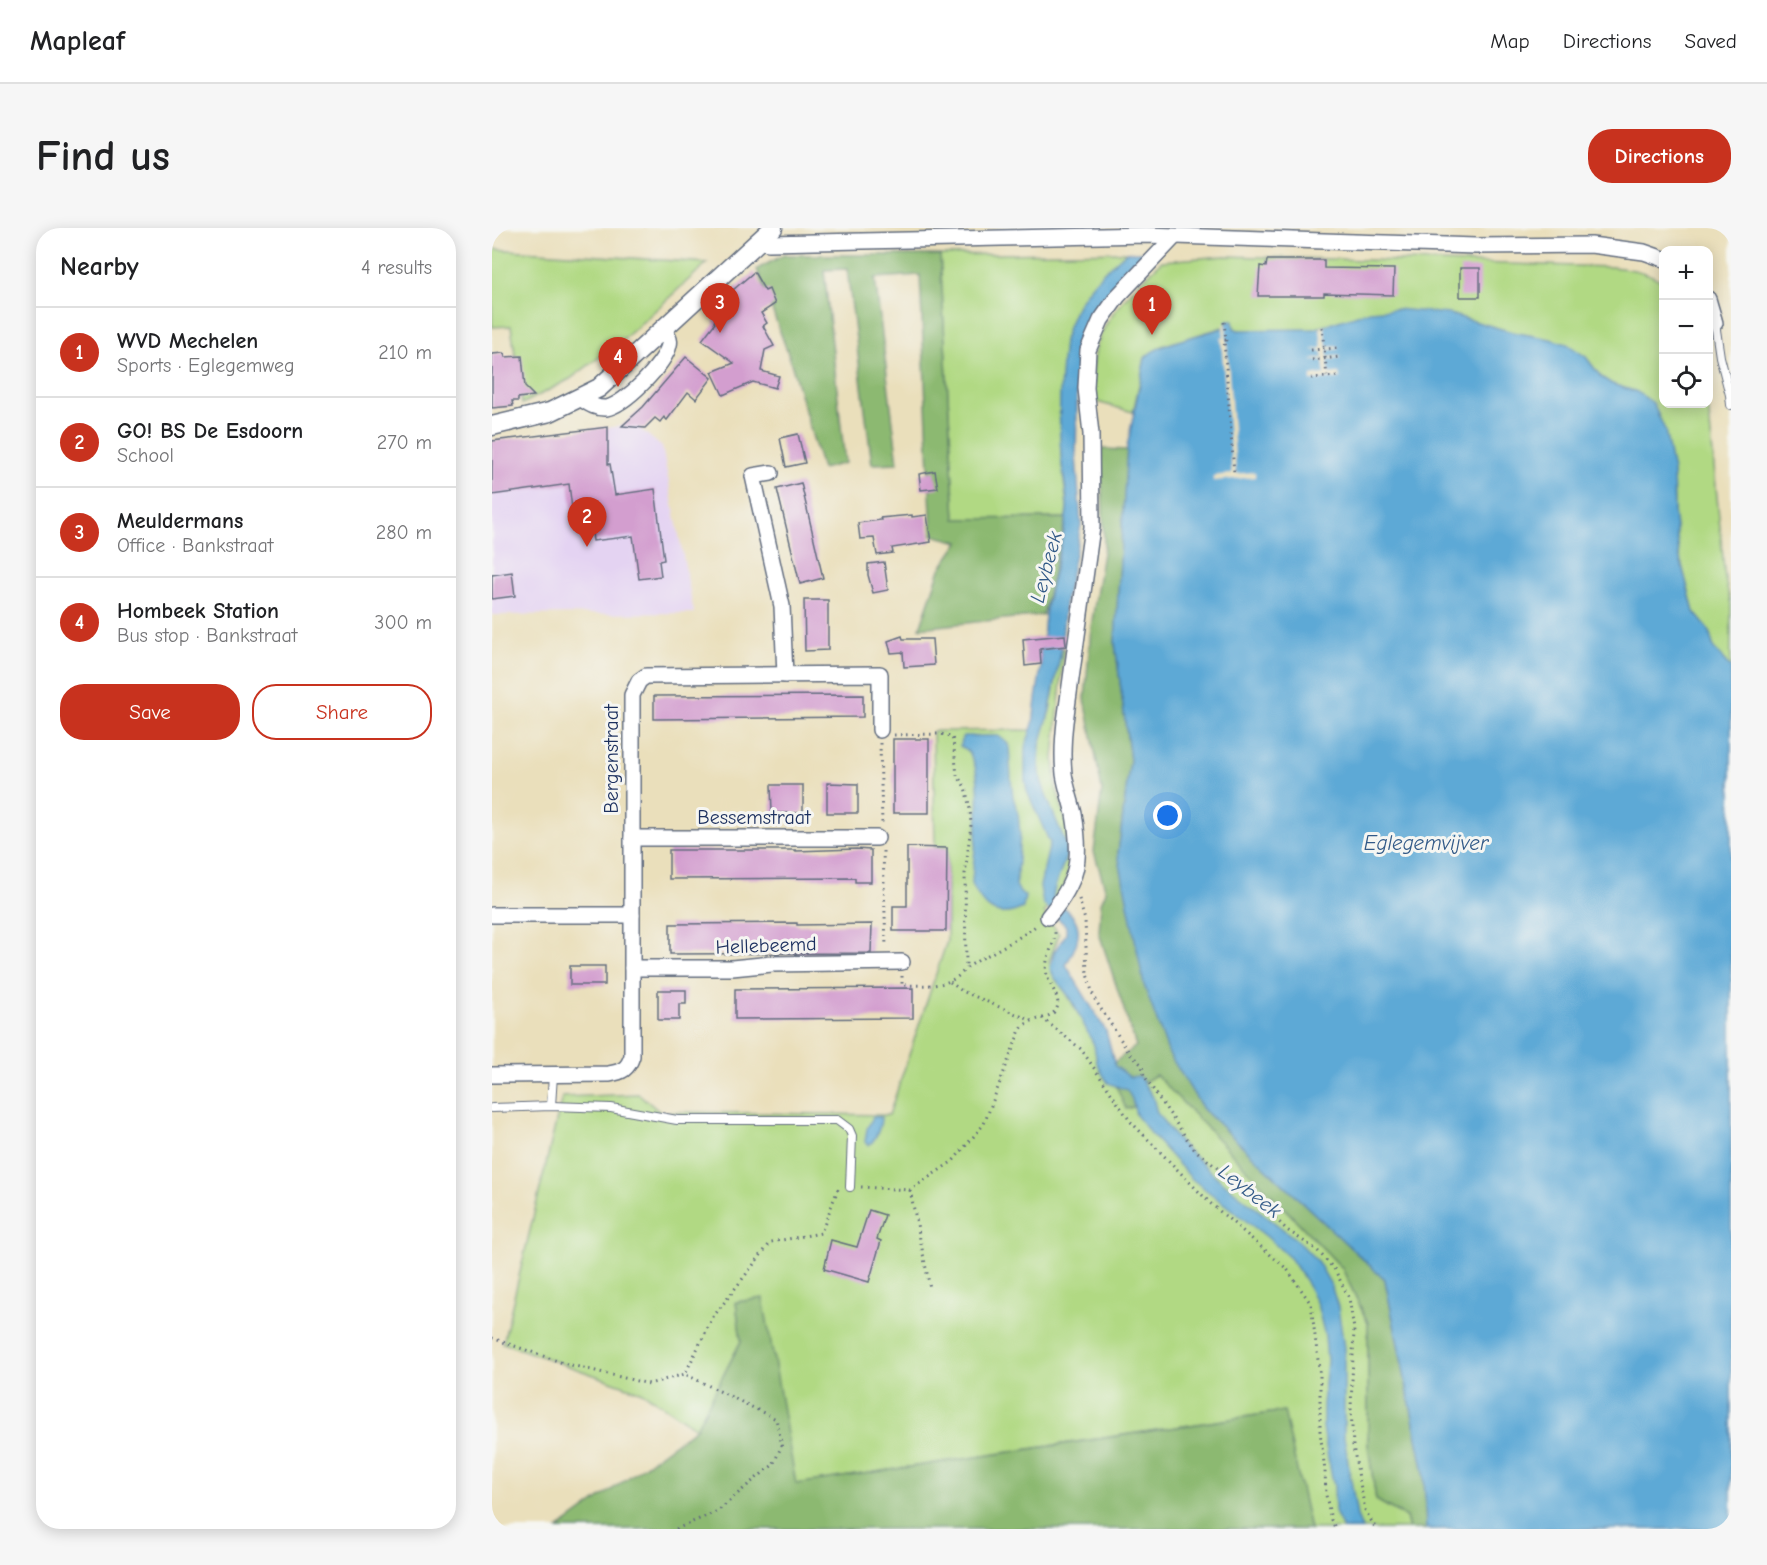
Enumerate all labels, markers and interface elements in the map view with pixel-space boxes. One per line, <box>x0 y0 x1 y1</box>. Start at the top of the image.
text: Mapleaf <box>30 25 125 57</box>
text: Map <box>1490 29 1530 53</box>
text: Directions <box>1563 29 1652 53</box>
text: Saved <box>1685 29 1737 53</box>
button: Directions <box>1588 129 1731 183</box>
text: Find us <box>36 132 170 181</box>
map controls <box>1659 246 1713 408</box>
button: + <box>1659 246 1713 300</box>
text: Nearby <box>60 252 139 282</box>
text: 4 results <box>361 256 432 279</box>
pin: 3 <box>700 284 740 333</box>
pin: 1 <box>1132 285 1172 335</box>
button: − <box>1659 300 1713 354</box>
text: WVD Mechelen <box>117 328 258 354</box>
pin: 4 <box>598 338 638 387</box>
text: 1 <box>76 341 83 364</box>
text: 210 m <box>378 341 432 364</box>
text: Sports · Eglegemweg <box>117 354 295 377</box>
button: locate <box>1659 354 1713 408</box>
text: GO! BS De Esdoorn <box>117 418 303 444</box>
text: 2 <box>75 431 84 454</box>
text: 270 m <box>377 431 432 454</box>
text: School <box>117 444 174 467</box>
pin: 2 <box>568 498 607 547</box>
text: Meuldermans <box>117 508 243 534</box>
text: 3 <box>75 521 84 544</box>
text: 280 m <box>376 521 432 544</box>
water label: Leybeek <box>1025 528 1067 605</box>
text: Office · Bankstraat <box>117 534 274 557</box>
text: Hombeek Station <box>117 598 279 624</box>
text: 4 <box>75 611 84 634</box>
text: 300 m <box>374 611 432 634</box>
text: Bus stop · Bankstraat <box>117 624 298 647</box>
button: Save <box>60 684 240 740</box>
button: Share <box>252 684 432 740</box>
street label: Bergenstraat <box>600 703 623 814</box>
your location <box>1153 801 1182 830</box>
street label: Bessemstraat <box>697 806 812 829</box>
water label: Eglegemvijver <box>1364 831 1490 855</box>
street label: Hellebeemd <box>715 932 817 959</box>
water label: Leybeek <box>1214 1159 1287 1223</box>

